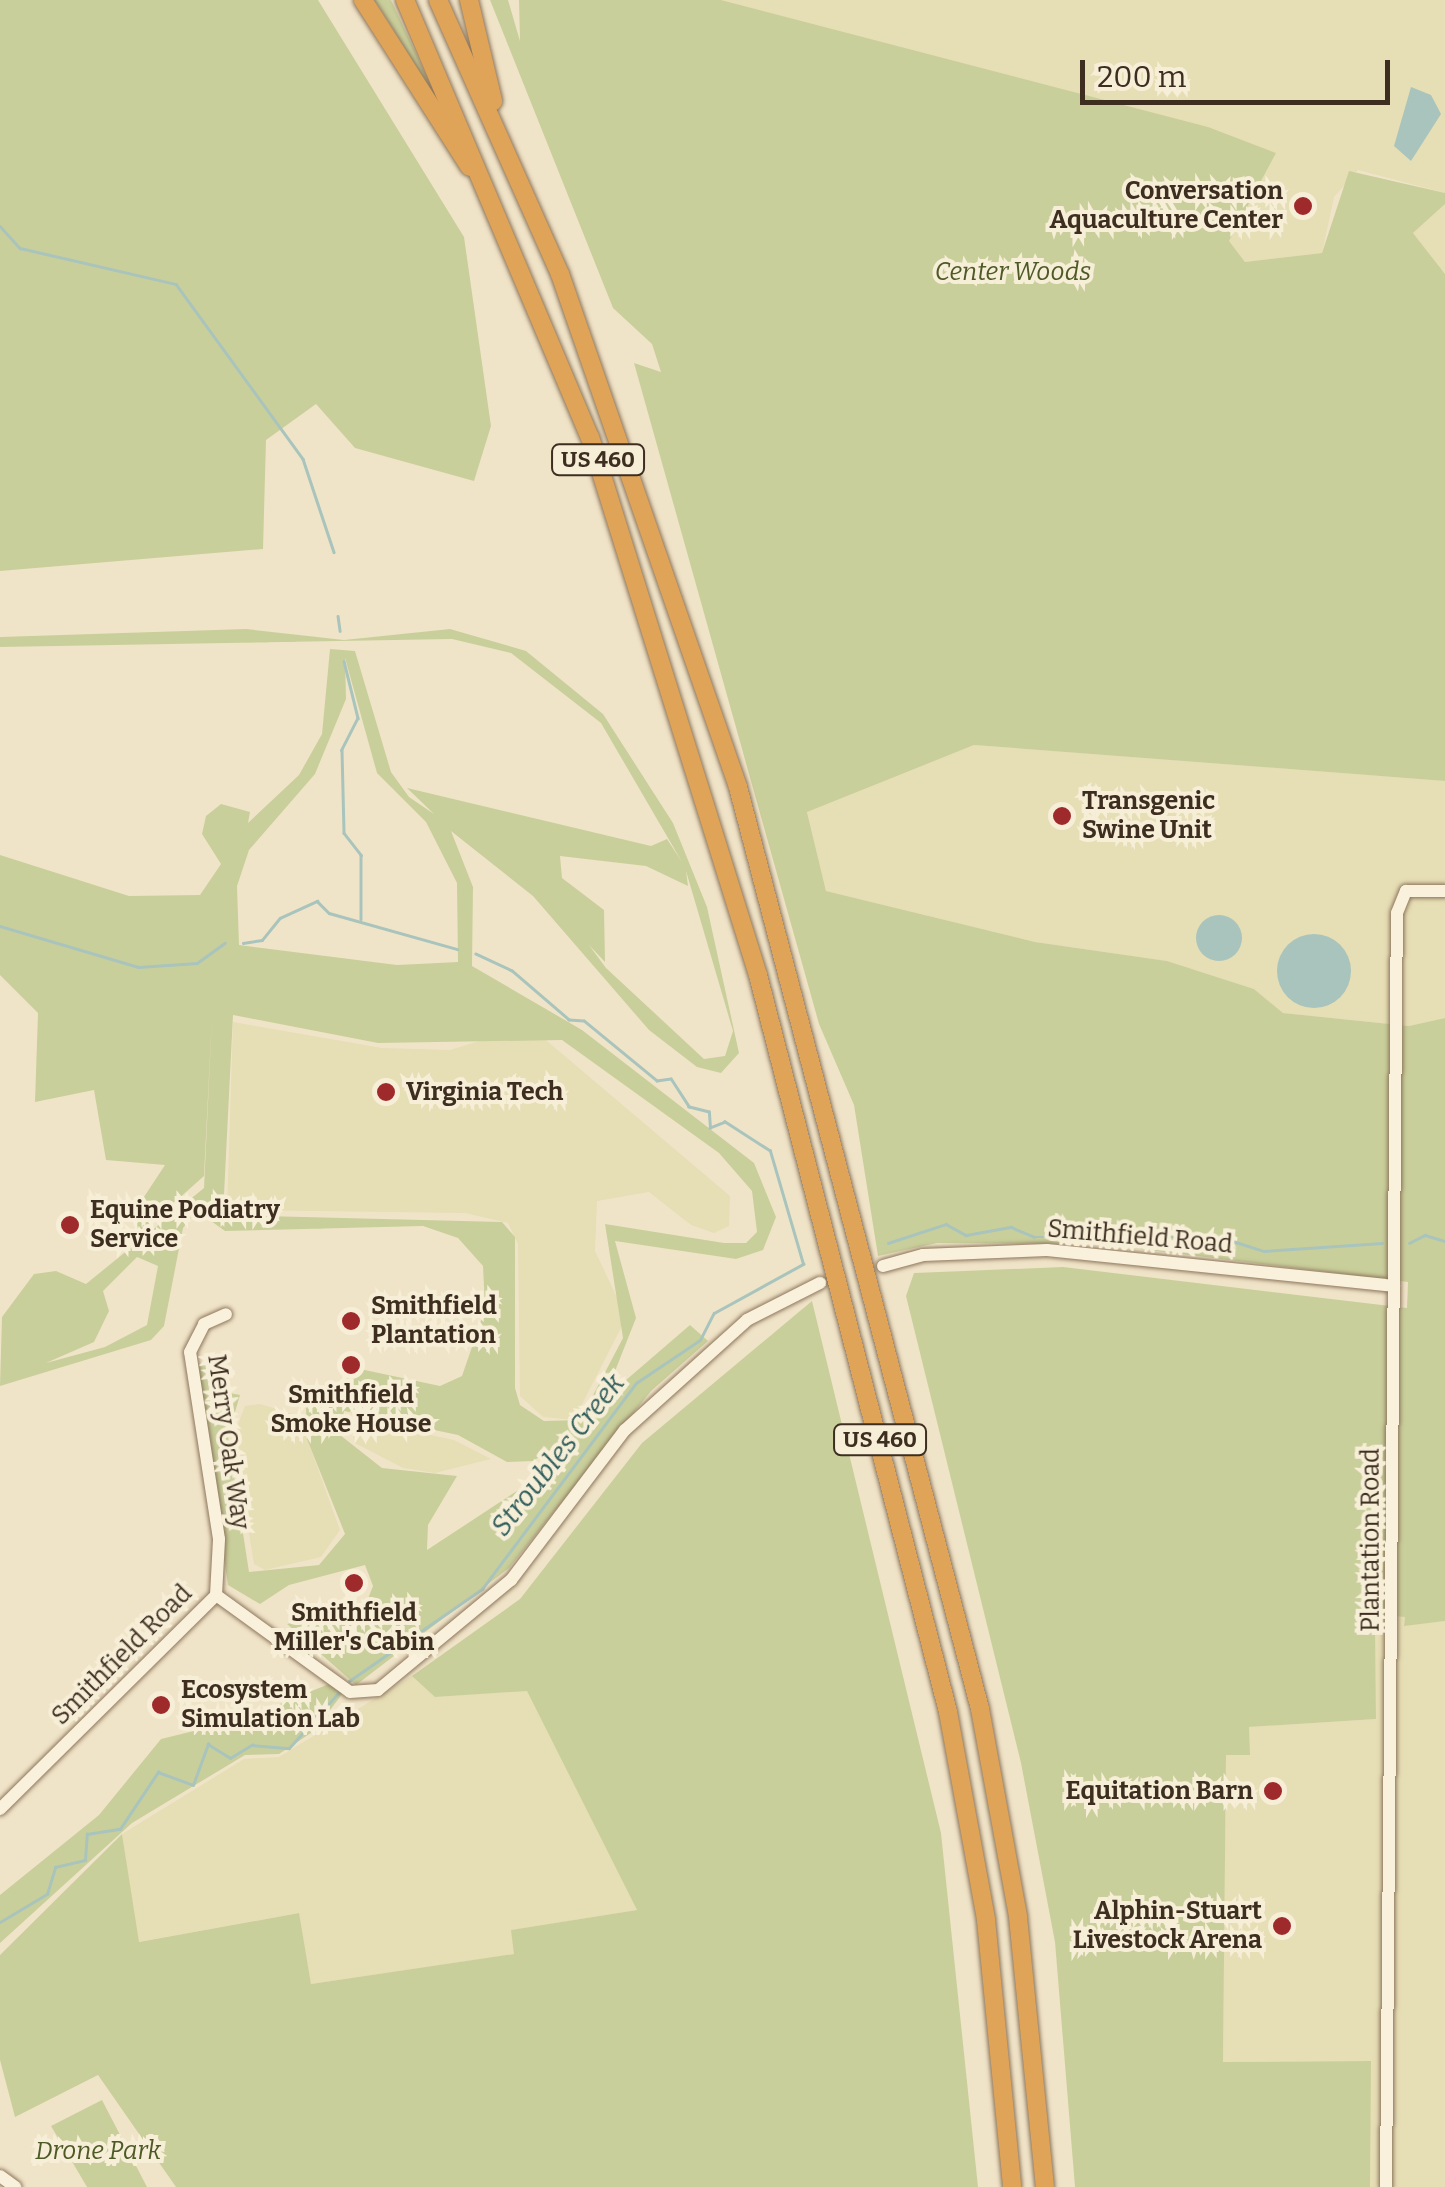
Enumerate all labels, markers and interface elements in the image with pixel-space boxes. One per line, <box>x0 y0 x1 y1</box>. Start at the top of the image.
scale bar <box>1085 40 1395 102</box>
text: 200 m <box>1097 59 1186 95</box>
place label: Conversation Aquaculture Center <box>1050 177 1283 236</box>
marker: Conversation Aquaculture Center <box>1292 195 1314 217</box>
park label: Center Woods <box>935 257 1091 287</box>
road number: US 460 <box>550 443 646 477</box>
place label: Transgenic Swine Unit <box>1082 787 1215 846</box>
marker: Transgenic Swine Unit <box>1051 805 1073 827</box>
place label: Virginia Tech <box>406 1077 563 1107</box>
marker: Virginia Tech <box>375 1081 397 1103</box>
place label: Equine Podiatry Service <box>90 1196 280 1255</box>
marker: Equine Podiatry Service <box>59 1214 81 1236</box>
street label: Smithfield Road <box>1046 1214 1234 1260</box>
place label: Smithfield Plantation <box>371 1292 497 1351</box>
marker: Smithfield Plantation <box>340 1310 362 1332</box>
street label: Merry Oak Way <box>201 1353 255 1531</box>
marker: Smithfield Smoke House <box>340 1354 362 1376</box>
water label: Stroubles Creek <box>484 1367 632 1543</box>
place label: Smithfield Smoke House <box>271 1381 431 1440</box>
road number: US 460 <box>832 1423 928 1457</box>
street label: Plantation Road <box>1356 1448 1386 1632</box>
marker: Smithfield Miller's Cabin <box>343 1572 365 1594</box>
street label: Smithfield Road <box>46 1579 198 1731</box>
place label: Smithfield Miller's Cabin <box>274 1599 434 1658</box>
place label: Ecosystem Simulation Lab <box>181 1676 360 1735</box>
marker: Ecosystem Simulation Lab <box>150 1694 172 1716</box>
place label: Equitation Barn <box>1066 1776 1253 1806</box>
marker: Equitation Barn <box>1262 1780 1284 1802</box>
place label: Alphin-Stuart Livestock Arena <box>1073 1897 1262 1956</box>
marker: Alphin-Stuart Livestock Arena <box>1271 1915 1293 1937</box>
park label: Drone Park <box>35 2136 161 2166</box>

